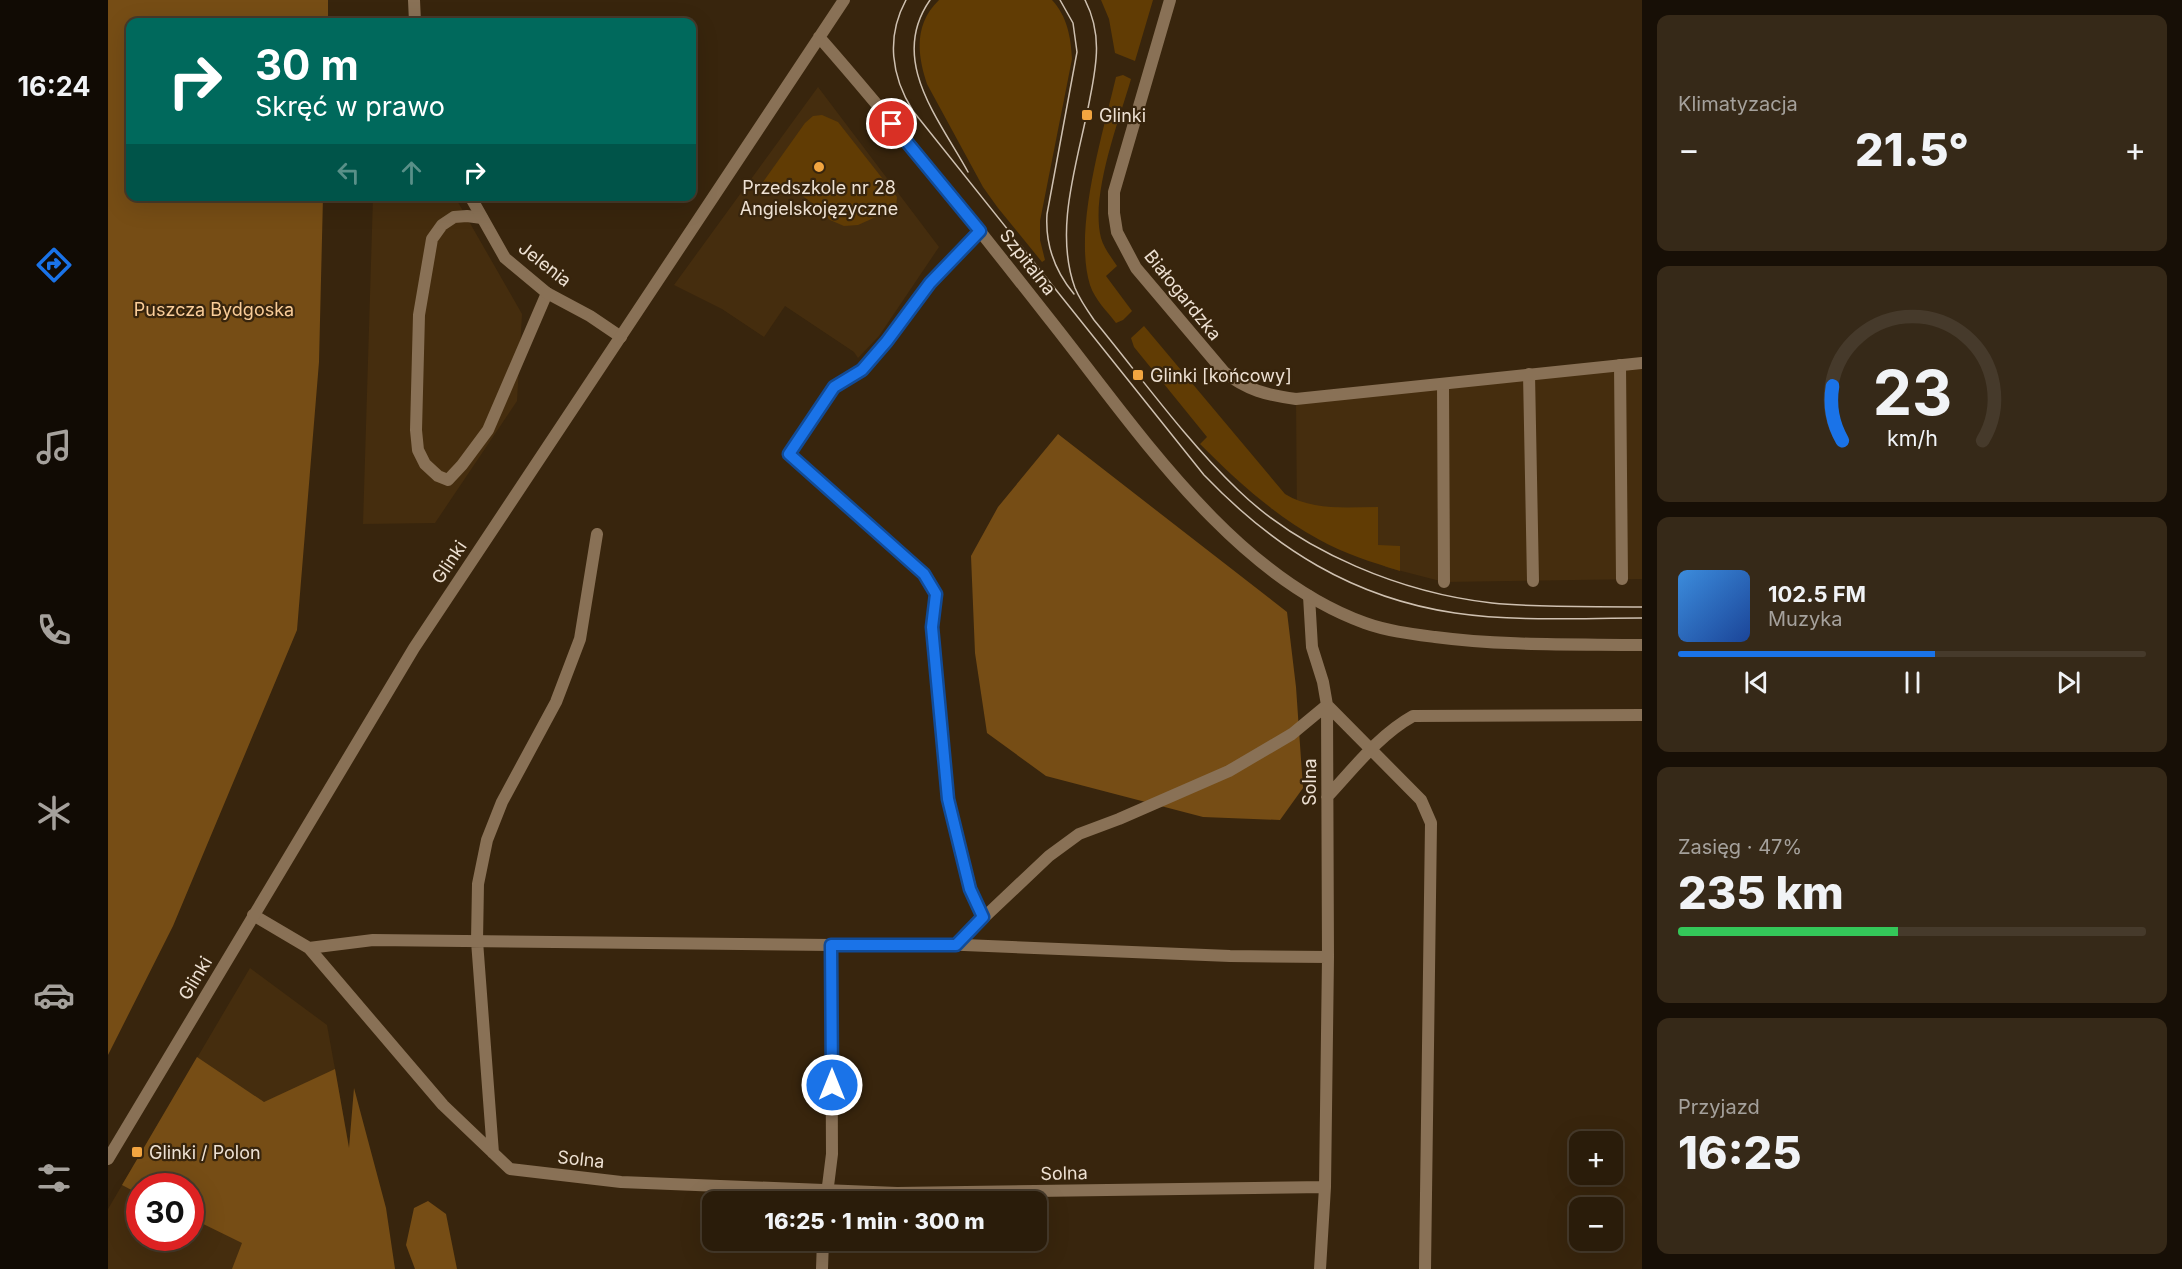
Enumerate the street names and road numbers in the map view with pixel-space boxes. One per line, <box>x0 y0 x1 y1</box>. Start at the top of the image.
street label: Szpitalna <box>996 225 1060 299</box>
street label: Jelenia <box>515 237 575 291</box>
street label: Białogardzka <box>1140 246 1226 344</box>
street label: Glinki <box>427 537 471 587</box>
street label: Solna <box>1299 758 1320 806</box>
street label: Glinki <box>174 952 216 1004</box>
street label: Solna <box>556 1146 606 1172</box>
street label: Solna <box>1040 1162 1088 1184</box>

